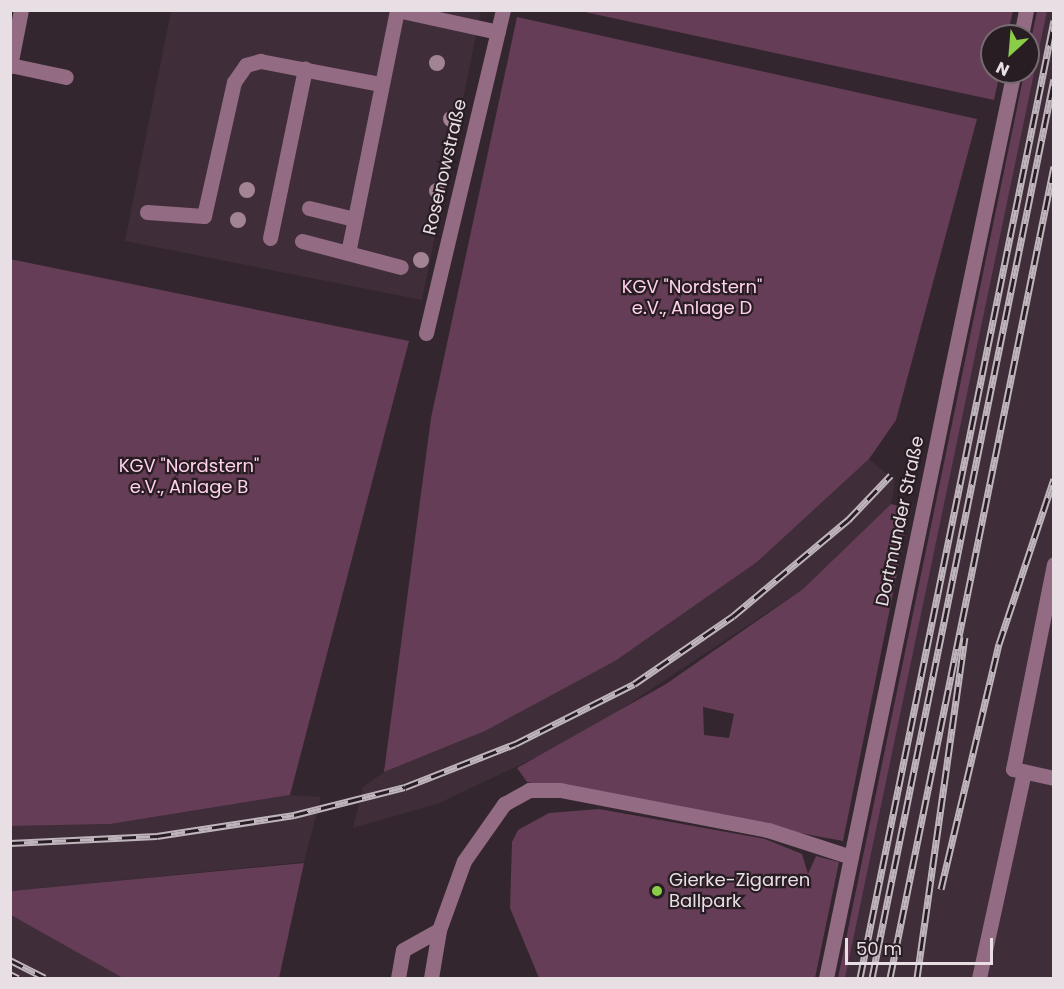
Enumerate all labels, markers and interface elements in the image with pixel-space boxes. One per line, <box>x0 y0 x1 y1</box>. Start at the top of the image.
north arrow <box>980 24 1040 84</box>
text: N <box>992 56 1013 82</box>
street label: Rosenowstraße <box>419 97 471 237</box>
park label: KGV "Nordstern" e.V., Anlage D <box>622 277 762 320</box>
street label: Dortmunder Straße <box>871 434 929 608</box>
park label: KGV "Nordstern" e.V., Anlage B <box>119 456 259 498</box>
place label: Gierke-Zigarren Ballpark <box>669 870 810 912</box>
marker: Gierke-Zigarren Ballpark <box>650 884 664 898</box>
scale bar <box>848 926 996 964</box>
text: 50 m <box>856 936 902 961</box>

